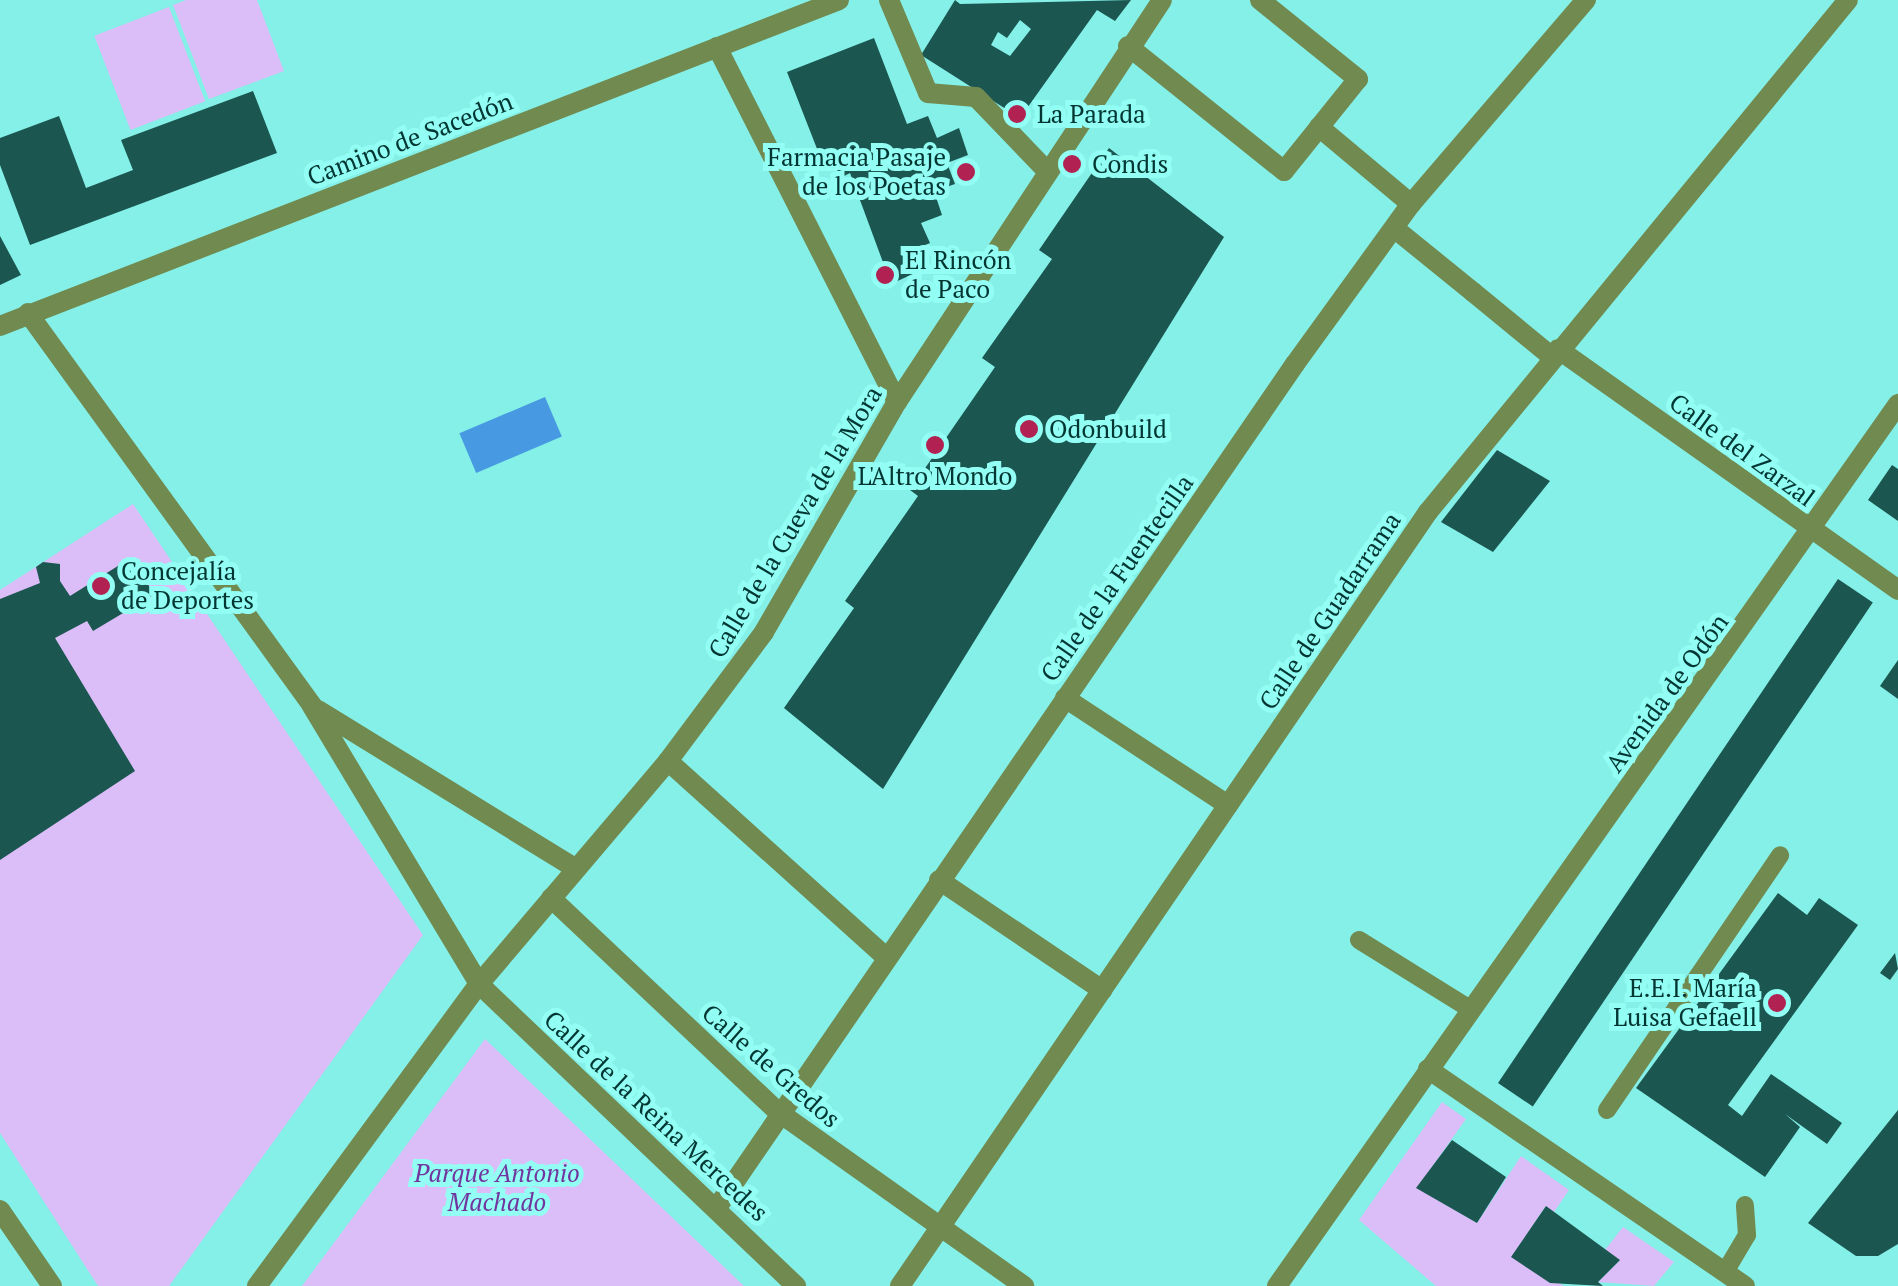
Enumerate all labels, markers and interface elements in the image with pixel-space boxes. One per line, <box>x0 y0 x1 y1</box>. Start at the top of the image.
street label: Camino de Sacedón <box>303 86 517 192</box>
place label: La Parada <box>1037 99 1146 129</box>
marker: La Parada <box>1006 103 1028 125</box>
place label: Farmacia Pasaje de los Poetas <box>767 143 946 202</box>
place label: Condis <box>1092 149 1168 179</box>
marker: Condis <box>1061 153 1083 175</box>
marker: Farmacia Pasaje de los Poetas <box>955 161 977 183</box>
place label: El Rincón de Paco <box>905 246 1011 305</box>
marker: El Rincón de Paco <box>874 264 896 286</box>
street label: Calle de la Cueva de la Mora <box>702 381 888 663</box>
street label: Calle del Zarzal <box>1663 387 1821 513</box>
place label: Odonbuild <box>1049 414 1167 444</box>
marker: Odonbuild <box>1018 418 1040 440</box>
marker: L'Altro Mondo <box>924 434 946 456</box>
place label: L'Altro Mondo <box>858 461 1012 491</box>
street label: Calle de la Fuentecilla <box>1034 469 1200 687</box>
street label: Calle de Guadarrama <box>1253 507 1407 715</box>
place label: Concejalía de Deportes <box>121 557 254 616</box>
marker: Concejalía de Deportes <box>90 575 112 597</box>
street label: Avenida de Odón <box>1599 608 1735 778</box>
place label: E.E.I. María Luisa Gefaell <box>1613 974 1757 1033</box>
marker: E.E.I. María Luisa Gefaell <box>1766 992 1788 1014</box>
street label: Calle de Gredos <box>696 998 846 1134</box>
street label: Calle de la Reina Mercedes <box>538 1004 774 1228</box>
park label: Parque Antonio Machado <box>414 1159 580 1218</box>

